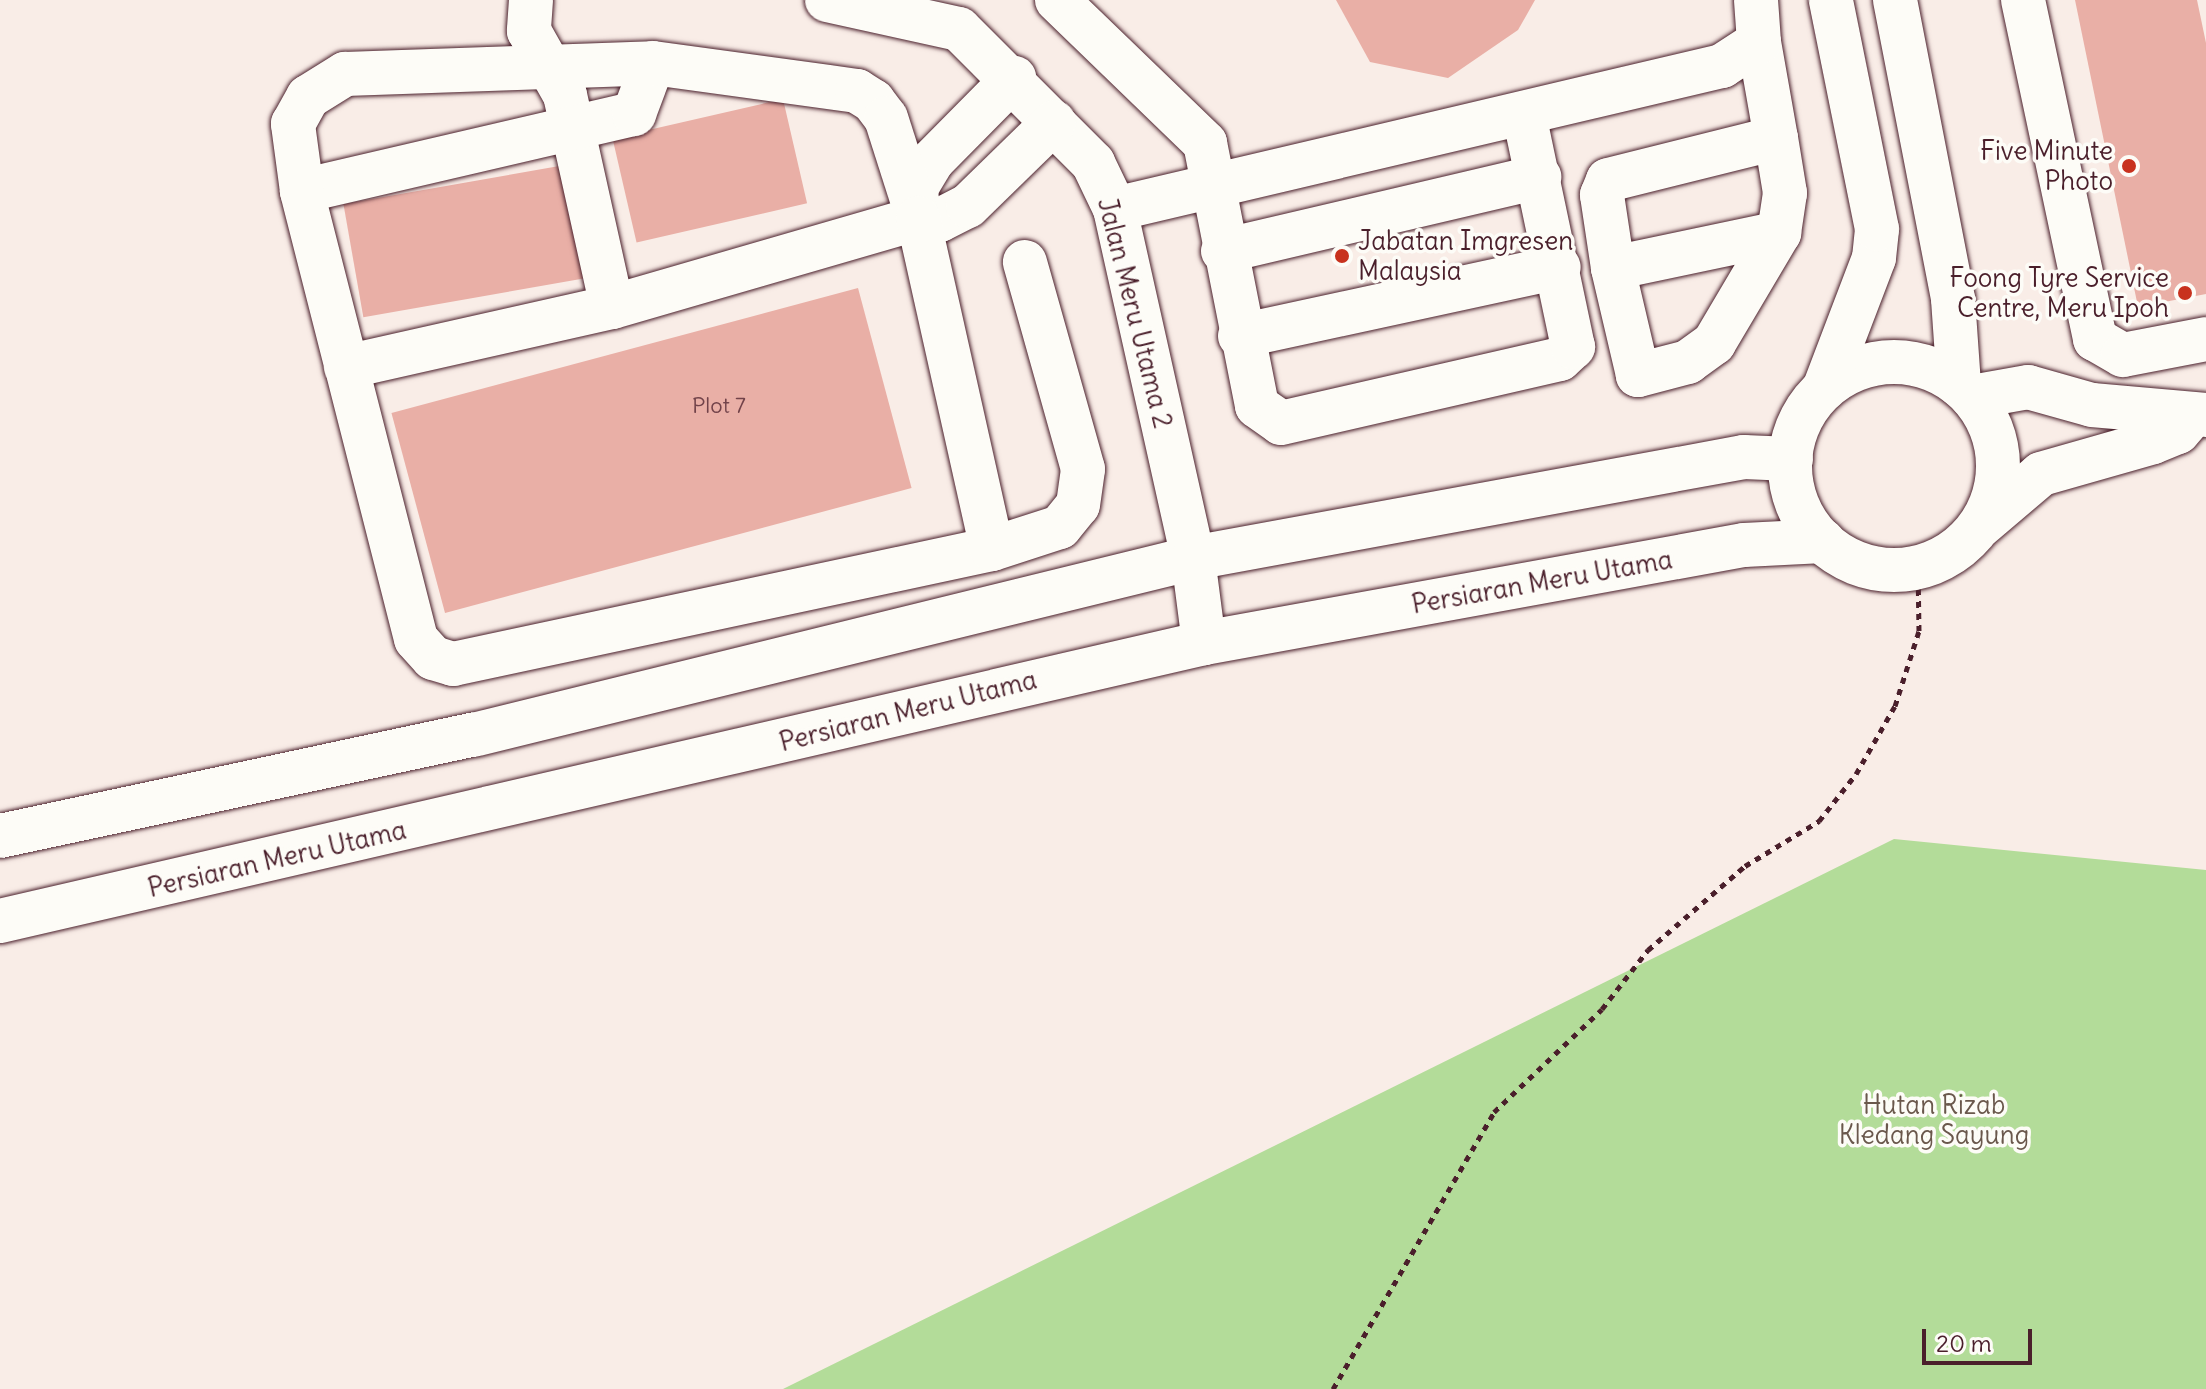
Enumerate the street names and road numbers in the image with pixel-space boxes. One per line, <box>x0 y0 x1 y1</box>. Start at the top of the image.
street label: Jalan Meru Utama 2 <box>1091 195 1179 431</box>
street label: Persiaran Meru Utama <box>1409 544 1675 620</box>
street label: Persiaran Meru Utama <box>776 664 1040 758</box>
street label: Persiaran Meru Utama <box>145 814 409 904</box>

